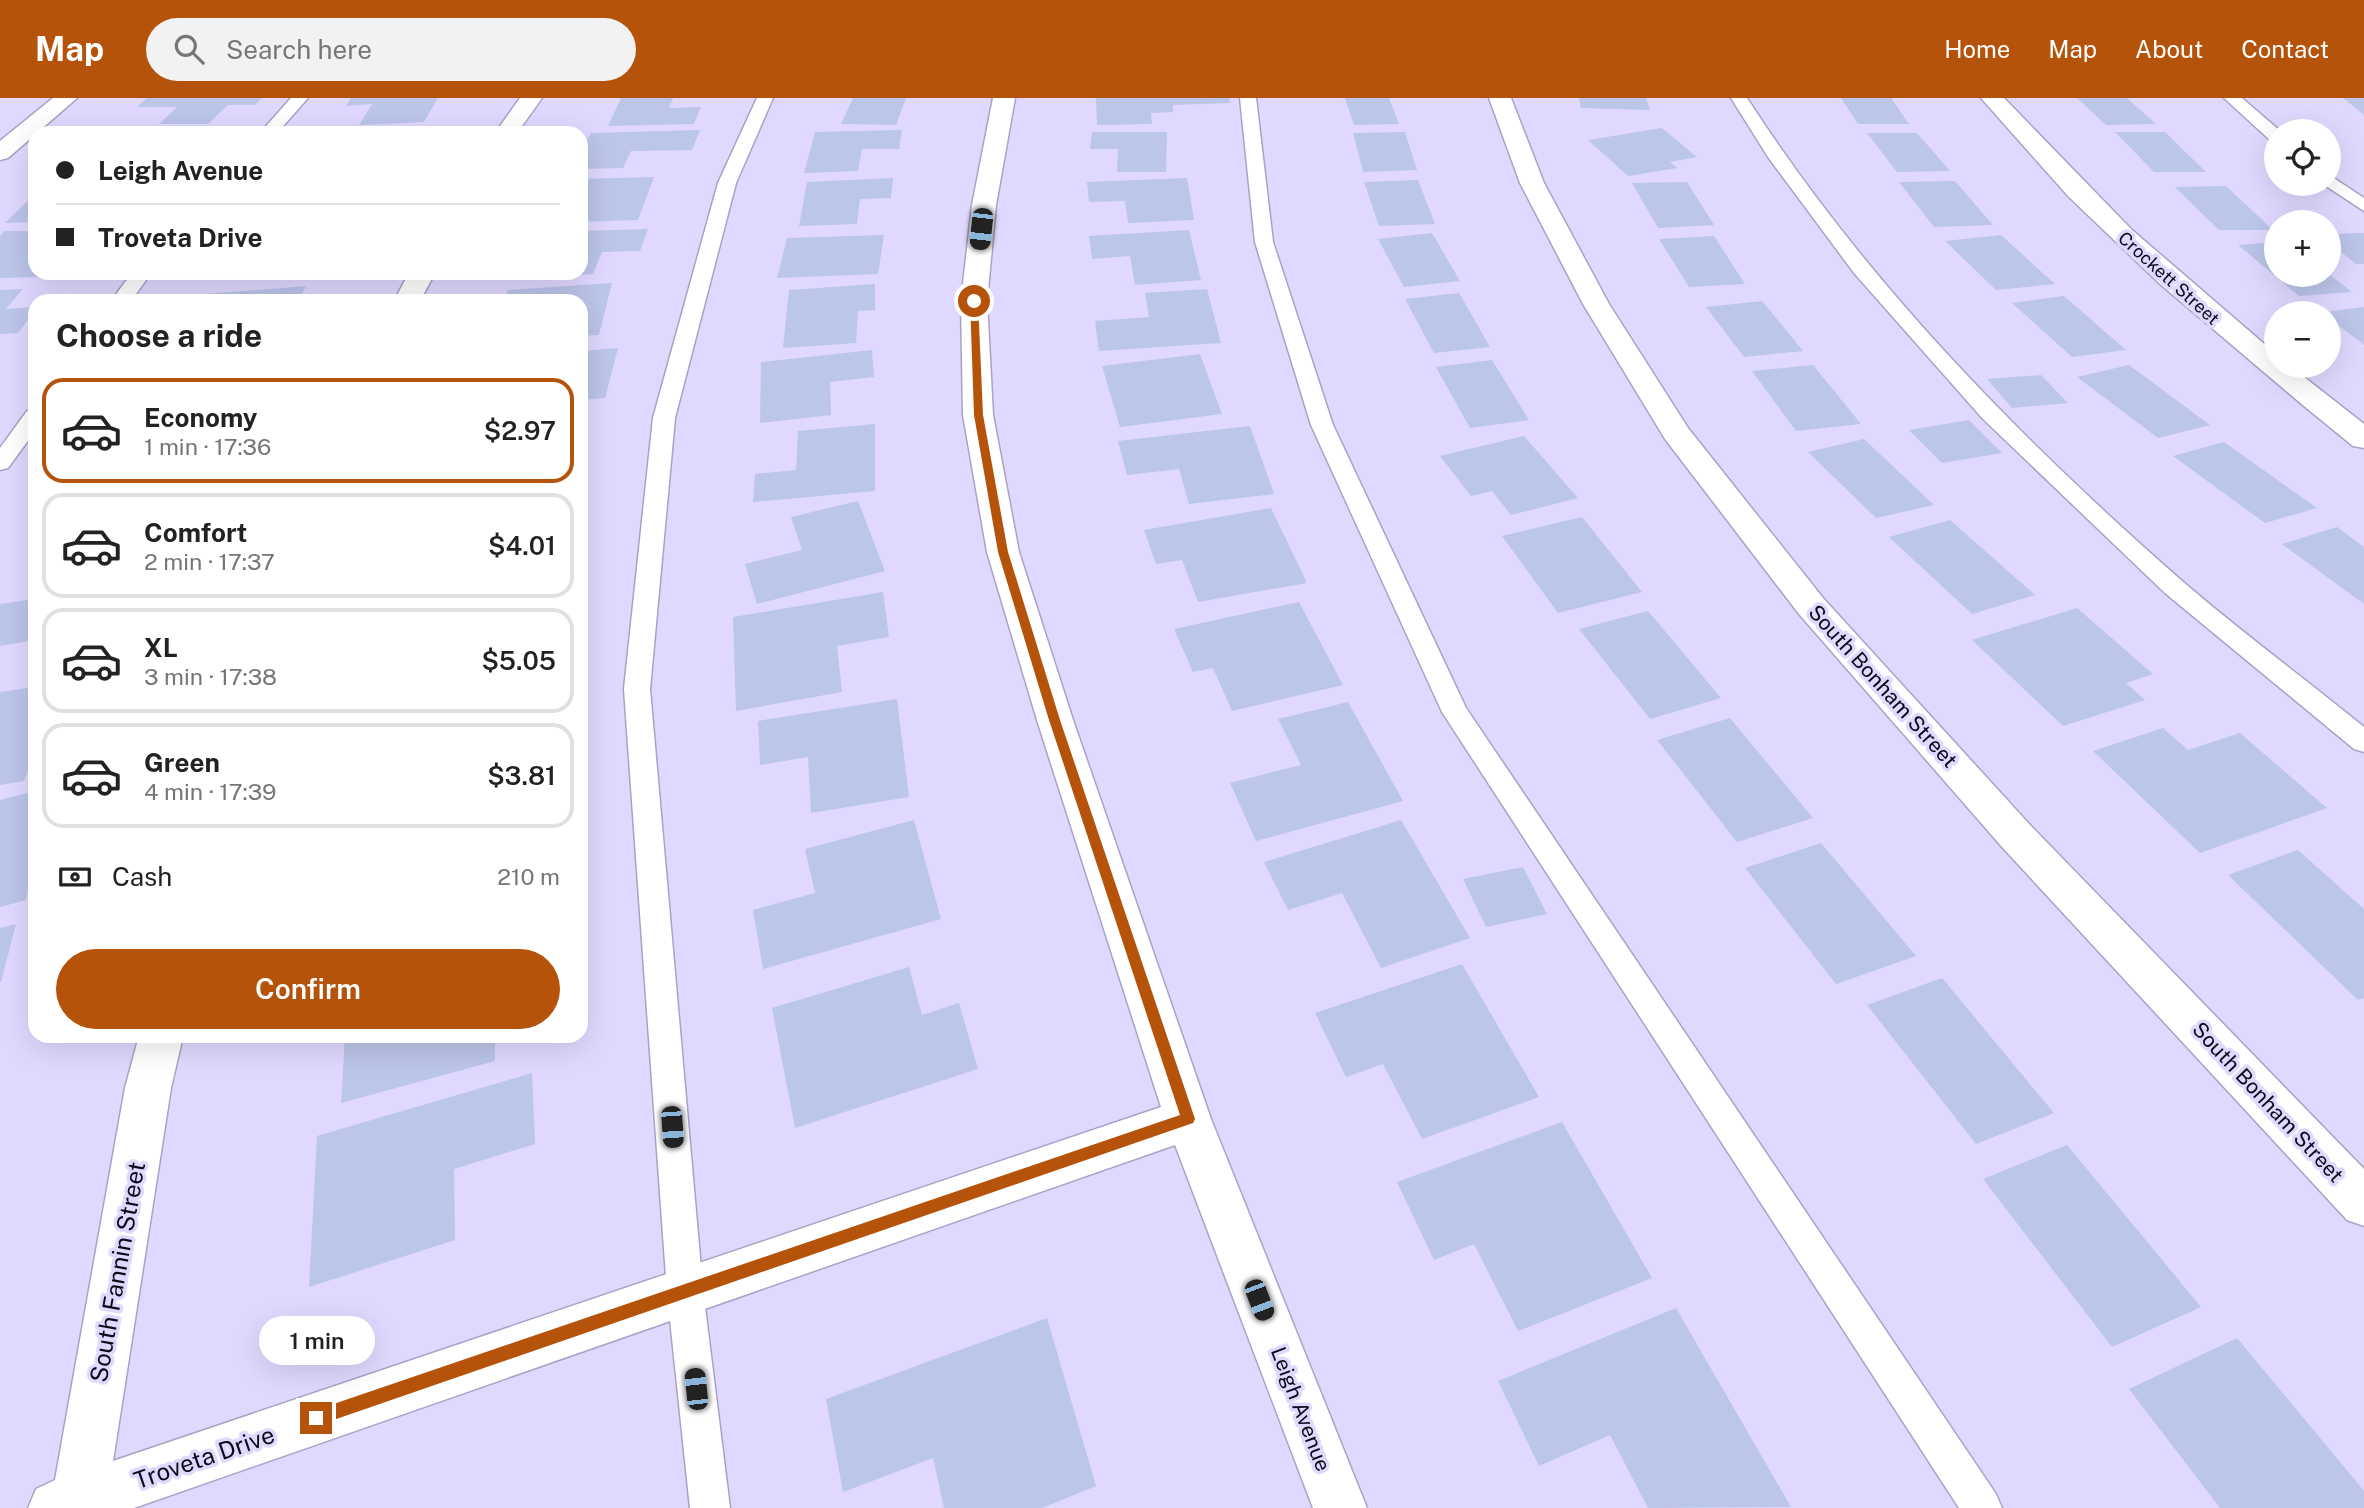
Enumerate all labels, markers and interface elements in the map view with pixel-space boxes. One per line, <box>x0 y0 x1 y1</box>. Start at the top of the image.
search box <box>146 18 636 81</box>
text: Map <box>35 30 104 68</box>
icon: search <box>170 30 208 68</box>
text: Search here <box>226 34 372 65</box>
text: Home <box>1944 35 2010 63</box>
text: Map <box>2048 35 2097 63</box>
text: About <box>2135 35 2203 63</box>
text: Contact <box>2241 35 2329 63</box>
map controls <box>2264 119 2341 378</box>
button: locate <box>2264 119 2341 196</box>
text: Leigh Avenue <box>98 155 263 186</box>
car <box>969 207 994 251</box>
button: + <box>2264 210 2341 287</box>
text: Troveta Drive <box>98 222 262 253</box>
street label: Crockett Street <box>2114 227 2224 329</box>
route start <box>958 285 990 317</box>
button: − <box>2264 301 2341 378</box>
text: Choose a ride <box>56 317 262 354</box>
icon: car <box>60 399 123 462</box>
text: Economy <box>144 402 257 433</box>
text: $2.97 <box>484 415 556 446</box>
text: 1 min · 17:36 <box>144 433 271 460</box>
icon: car <box>60 514 123 577</box>
text: Comfort <box>144 517 247 548</box>
text: $4.01 <box>488 530 556 561</box>
text: 2 min · 17:37 <box>144 548 275 575</box>
street label: South Bonham Street <box>1803 600 1963 772</box>
icon: car <box>60 629 123 692</box>
text: XL <box>144 632 178 663</box>
text: $5.05 <box>481 645 556 676</box>
text: 3 min · 17:38 <box>144 663 277 690</box>
icon: car <box>60 744 123 807</box>
text: Green <box>144 747 220 778</box>
text: $3.81 <box>487 760 556 791</box>
text: 4 min · 17:39 <box>144 778 276 805</box>
icon: cash <box>56 858 94 896</box>
text: Cash <box>112 861 172 892</box>
text: 210 m <box>497 863 560 890</box>
button: Confirm <box>56 949 560 1029</box>
street label: South Bonham Street <box>2187 1017 2349 1187</box>
car <box>661 1105 684 1149</box>
street label: South Fannin Street <box>84 1160 150 1384</box>
car <box>1242 1277 1277 1323</box>
callout: 1 min <box>258 1316 374 1366</box>
text: 1 min <box>290 1327 344 1354</box>
street label: Leigh Avenue <box>1266 1343 1336 1475</box>
car <box>684 1367 709 1411</box>
route end <box>300 1402 332 1434</box>
street label: Troveta Drive <box>130 1420 278 1494</box>

